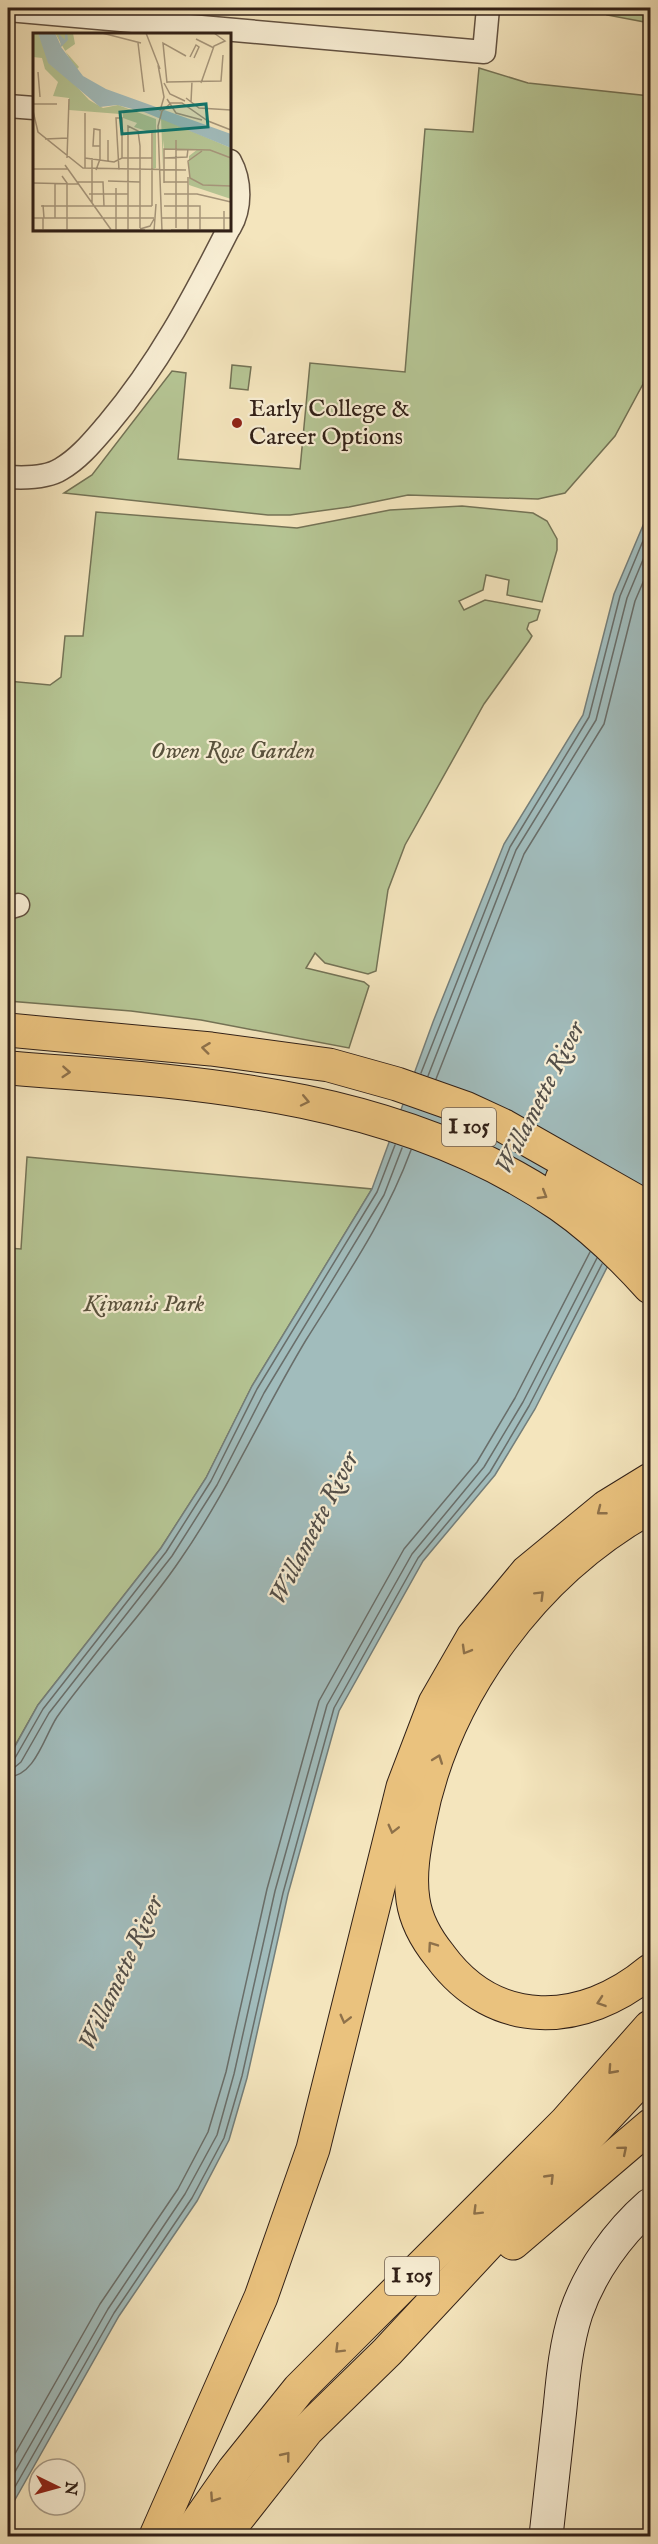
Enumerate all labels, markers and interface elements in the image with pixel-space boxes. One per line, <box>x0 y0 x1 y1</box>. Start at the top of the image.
inset map <box>33 33 231 231</box>
place label: Early College & Career Options <box>249 394 410 453</box>
marker: Early College & Career Options <box>230 416 244 430</box>
park label: Owen Rose Garden <box>151 736 315 767</box>
water label: Willamette River <box>487 1015 593 1180</box>
one-way arrow <box>201 1043 210 1055</box>
one-way arrow <box>61 1066 70 1079</box>
one-way arrow <box>299 1094 309 1107</box>
road number: I 105 <box>442 1108 496 1146</box>
one-way arrow <box>537 1187 548 1198</box>
park label: Kiwanis Park <box>83 1289 205 1320</box>
water label: Willamette River <box>261 1445 367 1610</box>
one-way arrow <box>597 1504 608 1515</box>
one-way arrow <box>533 1591 543 1602</box>
one-way arrow <box>462 1644 473 1654</box>
one-way arrow <box>430 1754 443 1765</box>
one-way arrow <box>387 1824 400 1834</box>
water label: Willamette River <box>71 1889 172 2056</box>
one-way arrow <box>428 1942 439 1953</box>
one-way arrow <box>596 1995 607 2007</box>
one-way arrow <box>340 2013 353 2023</box>
one-way arrow <box>608 2064 619 2074</box>
one-way arrow <box>616 2146 627 2157</box>
one-way arrow <box>543 2174 554 2185</box>
one-way arrow <box>473 2204 484 2215</box>
road number: I 105 <box>385 2257 439 2295</box>
one-way arrow <box>335 2342 346 2353</box>
one-way arrow <box>279 2452 290 2463</box>
north arrow <box>27 2457 87 2517</box>
text: N <box>59 2479 81 2496</box>
one-way arrow <box>210 2492 221 2503</box>

